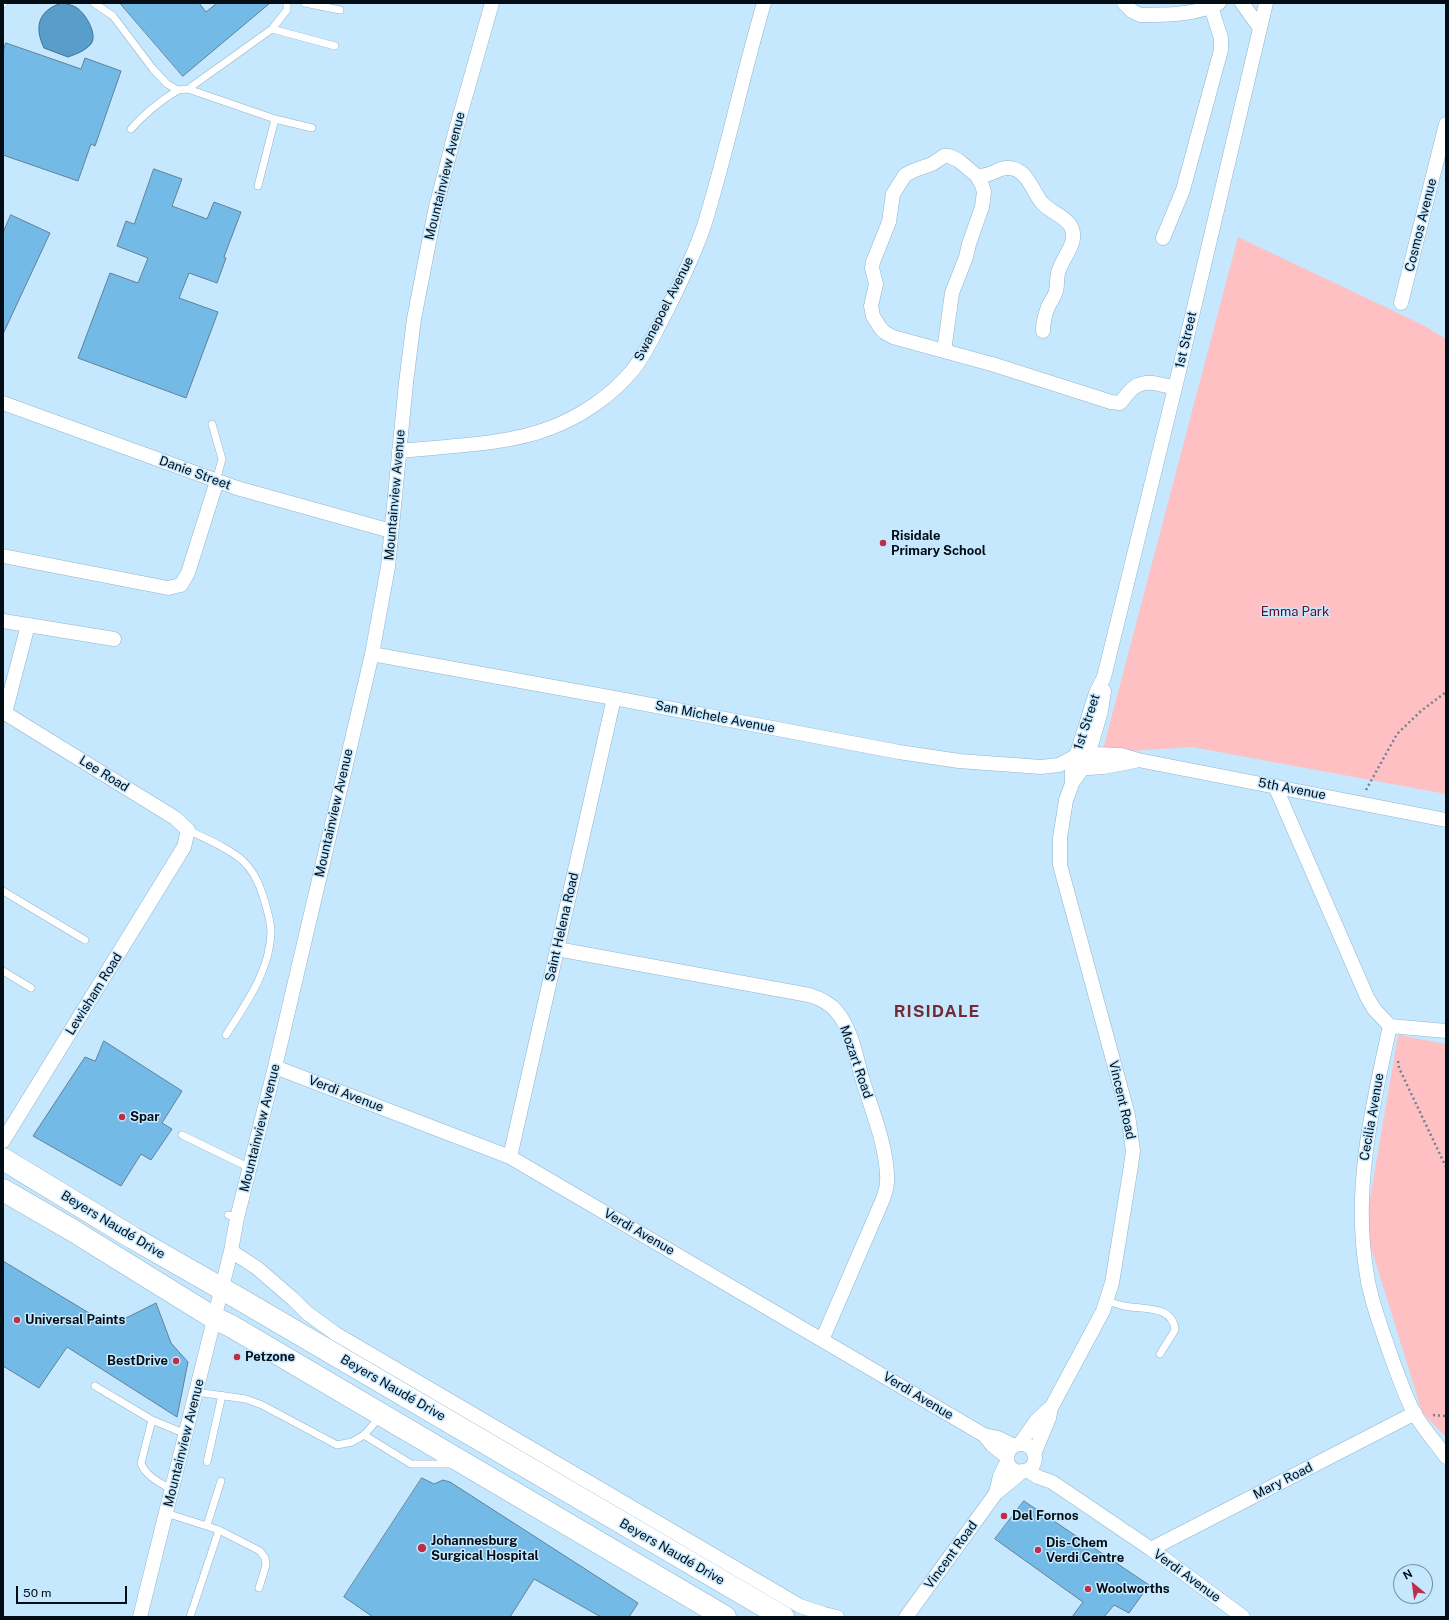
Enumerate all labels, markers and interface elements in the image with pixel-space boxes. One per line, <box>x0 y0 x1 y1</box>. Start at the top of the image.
street label: Mountainview Avenue <box>422 110 468 242</box>
street label: Cosmos Avenue <box>1402 177 1440 273</box>
street label: Swanepoel Avenue <box>631 254 697 364</box>
street label: 1st Street <box>1172 310 1200 370</box>
street label: Mountainview Avenue <box>382 429 408 561</box>
street label: Danie Street <box>157 453 233 493</box>
place label: Risidale Primary School <box>891 528 986 559</box>
marker: Risidale Primary School <box>878 538 888 548</box>
park label: Emma Park <box>1261 604 1329 620</box>
street label: 1st Street <box>1071 692 1103 752</box>
street label: San Michele Avenue <box>654 698 776 736</box>
street label: Mountainview Avenue <box>312 747 356 879</box>
street label: Lee Road <box>76 753 132 795</box>
street label: 5th Avenue <box>1257 775 1327 803</box>
street label: Saint Helena Road <box>542 871 582 983</box>
street label: Lewisham Road <box>62 950 126 1038</box>
district label: RISIDALE <box>894 1002 980 1022</box>
street label: Mozart Road <box>836 1024 876 1100</box>
street label: Vincent Road <box>1105 1059 1139 1141</box>
street label: Mountainview Avenue <box>237 1062 283 1194</box>
street label: Verdi Avenue <box>306 1072 386 1116</box>
street label: Cecilia Avenue <box>1357 1072 1387 1162</box>
place label: Spar <box>130 1109 160 1125</box>
marker: Spar <box>117 1112 127 1122</box>
street label: Beyers Naudé Drive <box>58 1188 168 1262</box>
street label: Verdi Avenue <box>601 1205 677 1259</box>
place label: Universal Paints <box>25 1312 125 1328</box>
marker: Universal Paints <box>12 1315 22 1325</box>
place label: Petzone <box>245 1349 295 1365</box>
marker: Petzone <box>232 1352 242 1362</box>
street label: Beyers Naudé Drive <box>338 1352 448 1424</box>
place label: BestDrive <box>107 1353 168 1369</box>
marker: BestDrive <box>171 1356 181 1366</box>
street label: Verdi Avenue <box>880 1369 956 1423</box>
street label: Mountainview Avenue <box>161 1377 207 1509</box>
street label: Mary Road <box>1251 1459 1315 1503</box>
place label: Del Fornos <box>1012 1508 1079 1524</box>
marker: Del Fornos <box>999 1511 1009 1521</box>
street label: Beyers Naudé Drive <box>617 1516 727 1588</box>
street label: Vincent Road <box>921 1518 981 1592</box>
place label: Johannesburg Surgical Hospital <box>431 1533 539 1564</box>
place label: Dis-Chem Verdi Centre <box>1046 1535 1124 1566</box>
marker: Johannesburg Surgical Hospital <box>416 1542 428 1554</box>
marker: Dis-Chem Verdi Centre <box>1033 1545 1043 1555</box>
street label: Verdi Avenue <box>1150 1546 1224 1606</box>
north arrow <box>1393 1564 1433 1604</box>
text: N <box>1401 1567 1414 1582</box>
scale bar <box>18 1578 129 1604</box>
place label: Woolworths <box>1096 1581 1170 1597</box>
marker: Woolworths <box>1083 1584 1093 1594</box>
text: 50 m <box>23 1586 51 1600</box>

